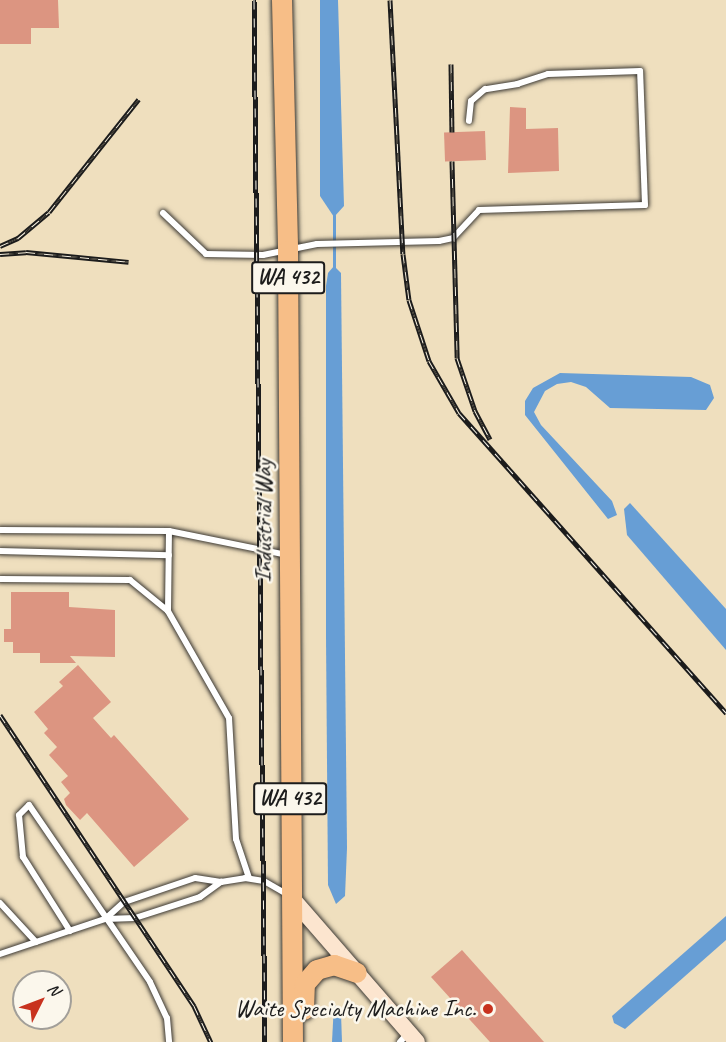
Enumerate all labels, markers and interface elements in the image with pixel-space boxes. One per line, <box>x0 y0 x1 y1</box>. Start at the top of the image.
road number: WA 432 <box>250 259 326 297</box>
street label: Industrial Way <box>250 460 278 582</box>
road number: WA 432 <box>252 780 328 818</box>
north arrow <box>12 970 72 1030</box>
text: N <box>43 979 65 1000</box>
place label: Waite Specialty Machine Inc. <box>235 995 476 1023</box>
marker: Waite Specialty Machine Inc. <box>481 1002 495 1016</box>

